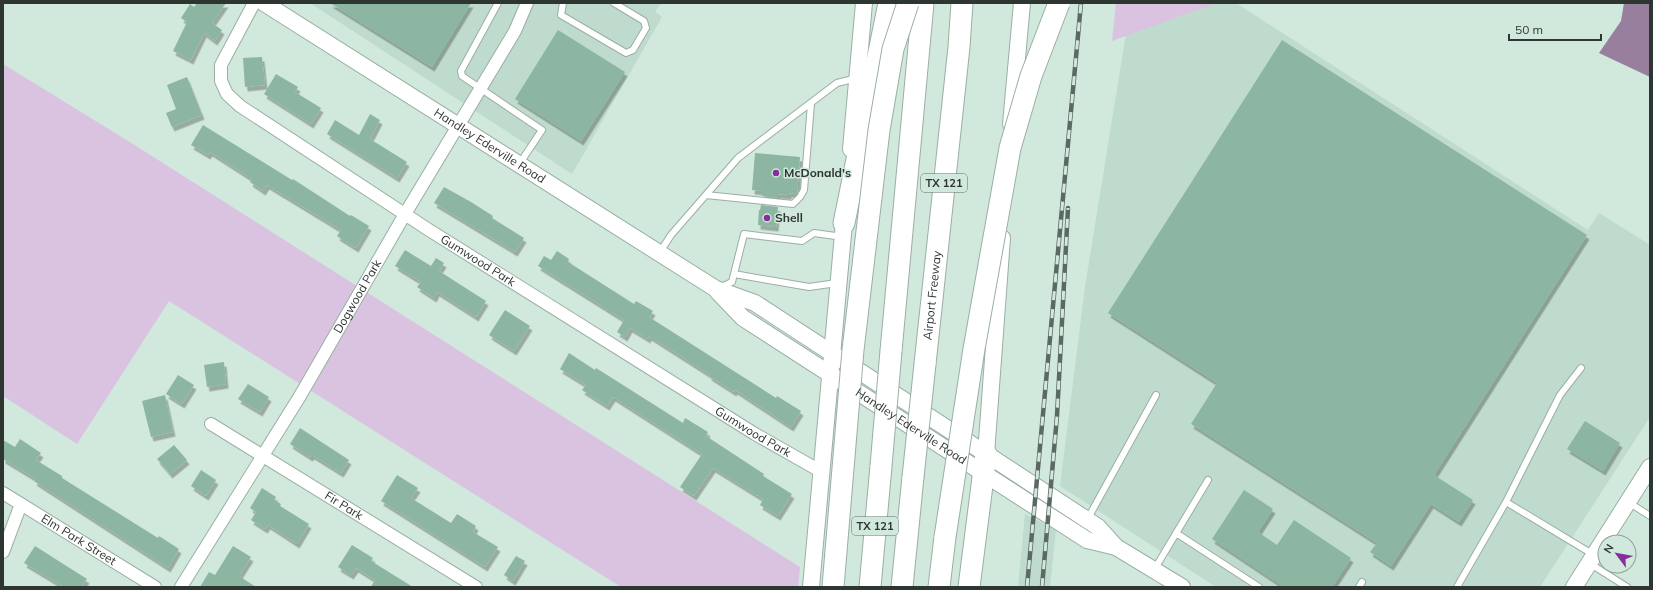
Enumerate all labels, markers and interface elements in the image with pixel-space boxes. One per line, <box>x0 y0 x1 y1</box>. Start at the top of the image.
scale bar <box>1509 16 1601 42</box>
text: 50 m <box>1515 22 1543 37</box>
street label: Handley Ederville Road <box>431 105 548 186</box>
place label: McDonald's <box>784 165 851 180</box>
marker: McDonald's <box>771 168 781 178</box>
road number: TX 121 <box>921 174 967 192</box>
place label: Shell <box>775 210 803 225</box>
marker: Shell <box>762 213 772 223</box>
street label: Gumwood Park <box>438 231 519 290</box>
street label: Airport Freeway <box>920 249 944 341</box>
street label: Dogwood Park <box>330 256 385 336</box>
street label: Handley Ederville Road <box>853 385 970 467</box>
street label: Gumwood Park <box>712 403 795 460</box>
street label: Fir Park <box>322 488 367 523</box>
street label: Elm Park Street <box>39 511 119 568</box>
road number: TX 121 <box>852 517 898 535</box>
north arrow <box>1597 534 1637 574</box>
text: N <box>1600 541 1617 556</box>

